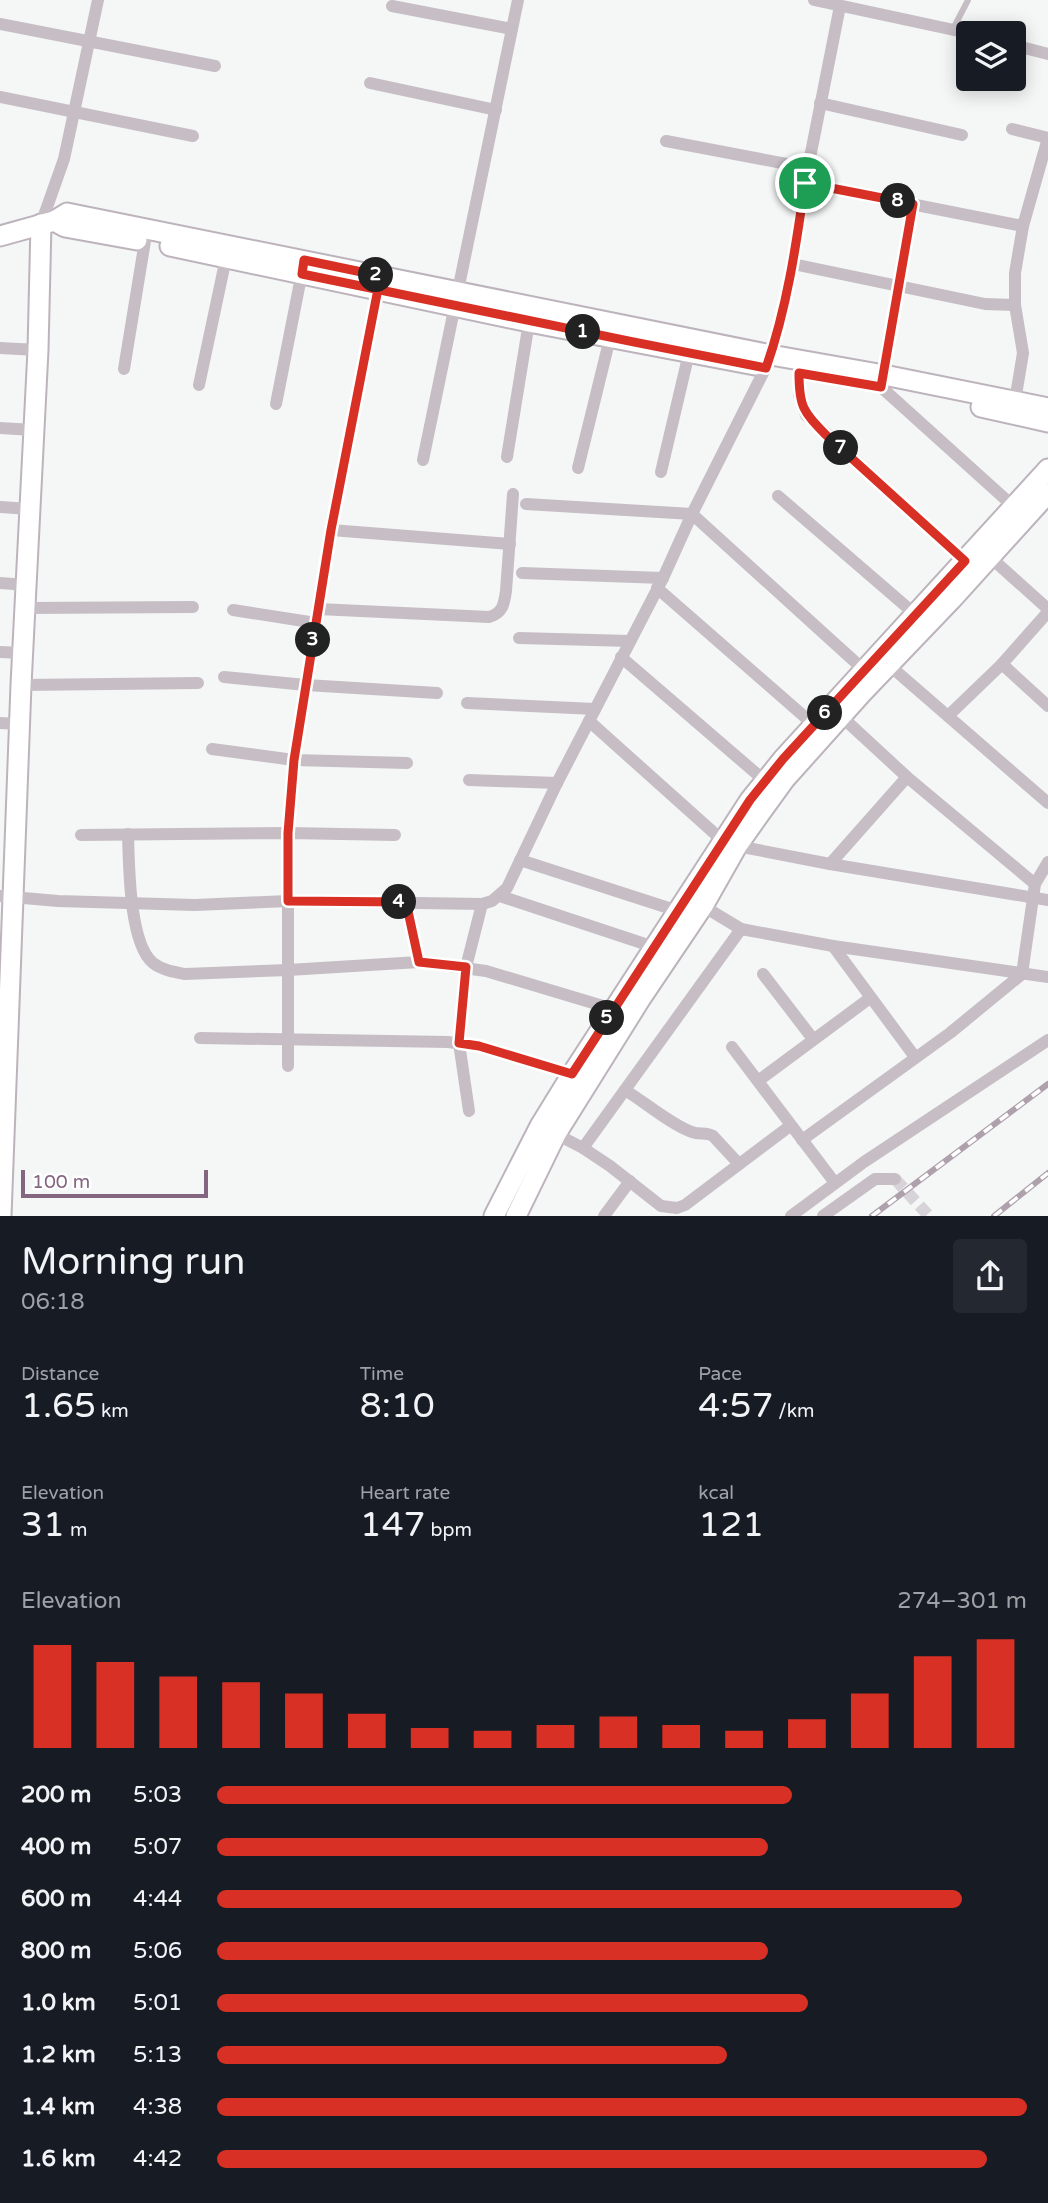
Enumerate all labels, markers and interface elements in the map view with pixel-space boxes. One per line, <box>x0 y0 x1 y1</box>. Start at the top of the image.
map controls <box>956 21 1026 91</box>
button: layers <box>956 21 1026 91</box>
pin <box>775 153 835 213</box>
icon: arrive <box>786 164 824 202</box>
pin: 8 <box>880 184 916 218</box>
text: 8 <box>892 189 903 211</box>
pin: 2 <box>358 258 394 292</box>
text: 2 <box>370 263 381 285</box>
pin: 1 <box>566 314 600 350</box>
text: 1 <box>577 320 588 342</box>
pin: 7 <box>824 430 858 466</box>
text: 7 <box>835 436 846 458</box>
pin: 3 <box>296 622 330 658</box>
text: 3 <box>307 628 318 650</box>
pin: 6 <box>808 696 842 730</box>
text: 6 <box>819 701 830 723</box>
pin: 4 <box>382 884 416 920</box>
text: 4 <box>393 890 404 912</box>
pin: 5 <box>590 1000 624 1036</box>
text: 5 <box>601 1006 612 1028</box>
scale bar <box>21 1167 208 1199</box>
text: 100 m <box>32 1171 90 1193</box>
text: Morning run <box>21 1239 245 1285</box>
button: share <box>953 1239 1027 1313</box>
text: 06:18 <box>21 1288 85 1316</box>
text: Distance <box>21 1363 99 1385</box>
text: Time <box>360 1363 404 1385</box>
text: Pace <box>698 1363 742 1385</box>
text: 1.65 <box>21 1385 96 1427</box>
text: 8:10 <box>360 1385 435 1427</box>
text: 4:57 <box>698 1385 773 1427</box>
text: km <box>96 1400 129 1422</box>
text: /km <box>773 1400 815 1422</box>
text: Elevation <box>21 1482 104 1504</box>
text: Heart rate <box>360 1482 450 1504</box>
text: kcal <box>698 1482 734 1504</box>
text: 31 <box>21 1504 65 1546</box>
text: 147 <box>360 1504 426 1546</box>
text: 121 <box>698 1504 764 1546</box>
text: m <box>65 1519 87 1541</box>
text: bpm <box>426 1519 472 1541</box>
text: Elevation <box>21 1587 122 1615</box>
text: 274–301 m <box>897 1587 1027 1615</box>
text: 200 m <box>21 1781 91 1809</box>
text: 5:03 <box>133 1781 182 1809</box>
text: 400 m <box>21 1833 91 1861</box>
text: 5:07 <box>133 1833 182 1861</box>
text: 600 m <box>21 1885 91 1913</box>
text: 4:44 <box>133 1885 182 1913</box>
text: 800 m <box>21 1937 91 1965</box>
text: 5:06 <box>133 1937 182 1965</box>
text: 1.0 km <box>21 1989 96 2017</box>
text: 5:01 <box>133 1989 182 2017</box>
text: 1.2 km <box>21 2041 96 2069</box>
text: 5:13 <box>133 2041 182 2069</box>
text: 1.4 km <box>21 2093 95 2121</box>
text: 4:38 <box>133 2093 182 2121</box>
text: 1.6 km <box>21 2145 96 2173</box>
text: 4:42 <box>133 2145 182 2173</box>

